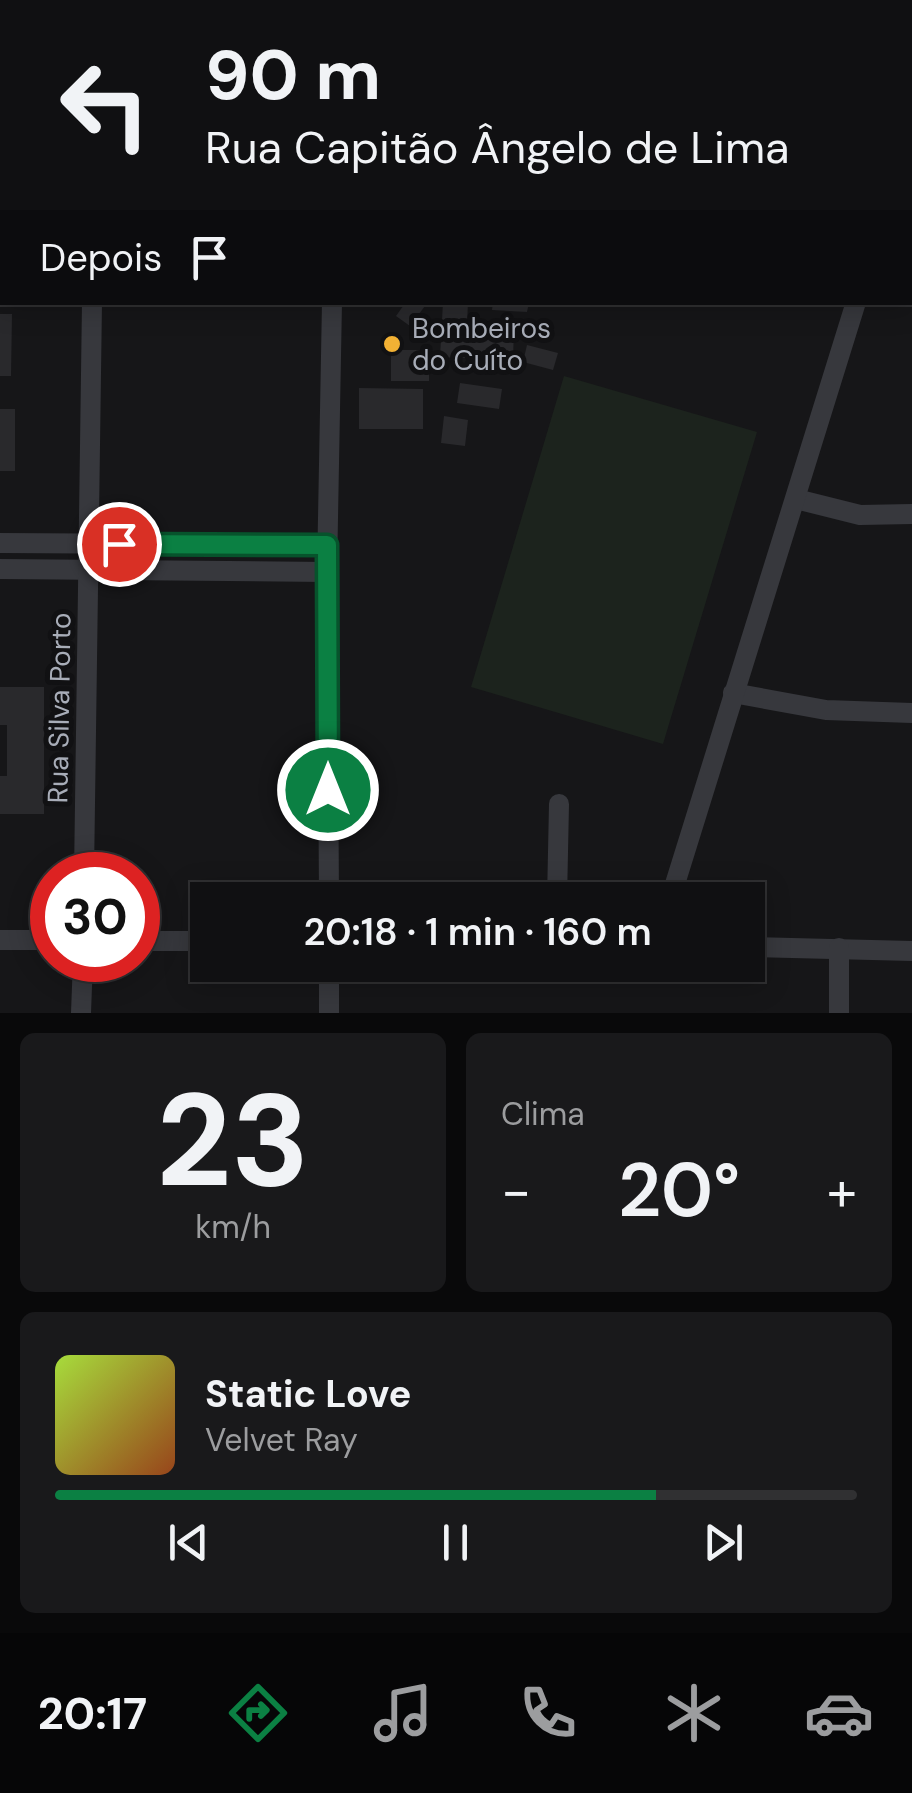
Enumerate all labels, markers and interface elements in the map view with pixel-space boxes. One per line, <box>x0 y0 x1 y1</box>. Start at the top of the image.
text: 90 m <box>205 30 381 121</box>
icon: left <box>40 40 170 170</box>
text: Rua Capitão Ângelo de Lima <box>205 118 789 177</box>
icon: arrive <box>182 230 237 285</box>
text: Depois <box>40 233 162 283</box>
place label: Bombeiros do Cuíto <box>412 310 551 379</box>
marker: Bombeiros do Cuíto <box>381 333 403 355</box>
pin <box>77 502 162 587</box>
icon: arrive <box>92 517 147 572</box>
street label: Rua Silva Porto <box>39 612 80 804</box>
position arrow <box>276 738 380 842</box>
speed limit sign: 30 <box>30 852 160 982</box>
text: 20:18 · 1 min · 160 m <box>303 907 652 957</box>
text: 23 <box>156 1056 310 1225</box>
text: Clima <box>501 1093 585 1135</box>
text: 20° <box>618 1142 740 1239</box>
text: − <box>501 1155 531 1227</box>
text: + <box>827 1155 857 1227</box>
text: km/h <box>195 1206 271 1248</box>
text: Static Love <box>205 1369 411 1419</box>
text: Velvet Ray <box>205 1419 358 1461</box>
icon: previous <box>161 1515 216 1570</box>
icon: pause <box>428 1515 483 1570</box>
icon: next <box>696 1515 751 1570</box>
icon: directions <box>223 1678 293 1748</box>
icon: music <box>368 1678 438 1748</box>
icon: phone <box>513 1678 583 1748</box>
icon: climate <box>659 1678 729 1748</box>
icon: car <box>804 1678 874 1748</box>
text: 20:17 <box>38 1684 147 1743</box>

